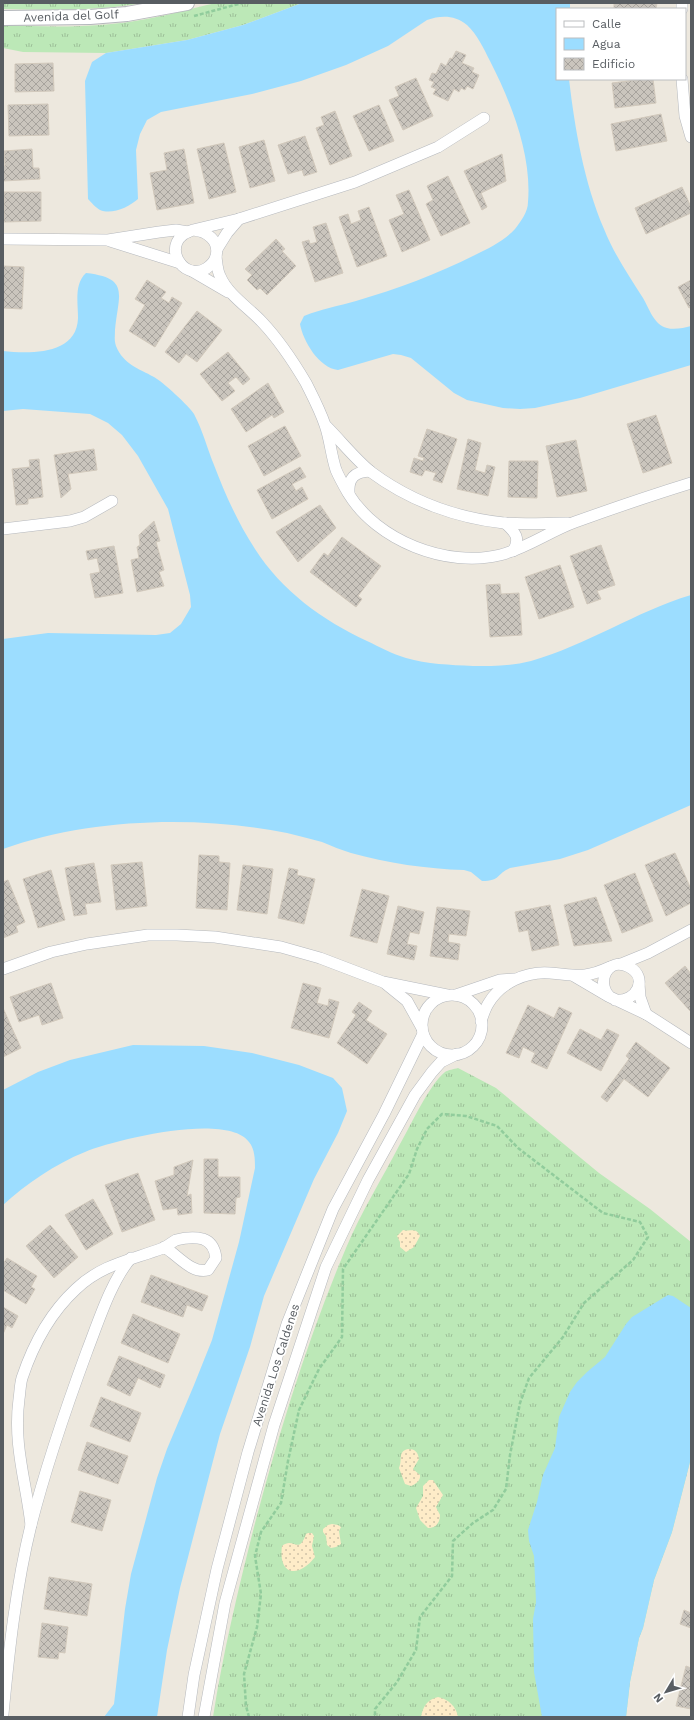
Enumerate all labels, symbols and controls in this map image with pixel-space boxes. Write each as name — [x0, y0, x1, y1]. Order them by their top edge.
street label: Avenida del Golf — [23, 7, 119, 25]
legend — [556, 8, 686, 80]
text: Calle — [592, 17, 621, 31]
text: Agua — [592, 37, 621, 51]
text: Edificio — [592, 57, 635, 71]
street label: Avenida Los Caldenes — [250, 1302, 302, 1428]
north arrow — [646, 1672, 686, 1712]
text: N — [651, 1691, 666, 1705]

